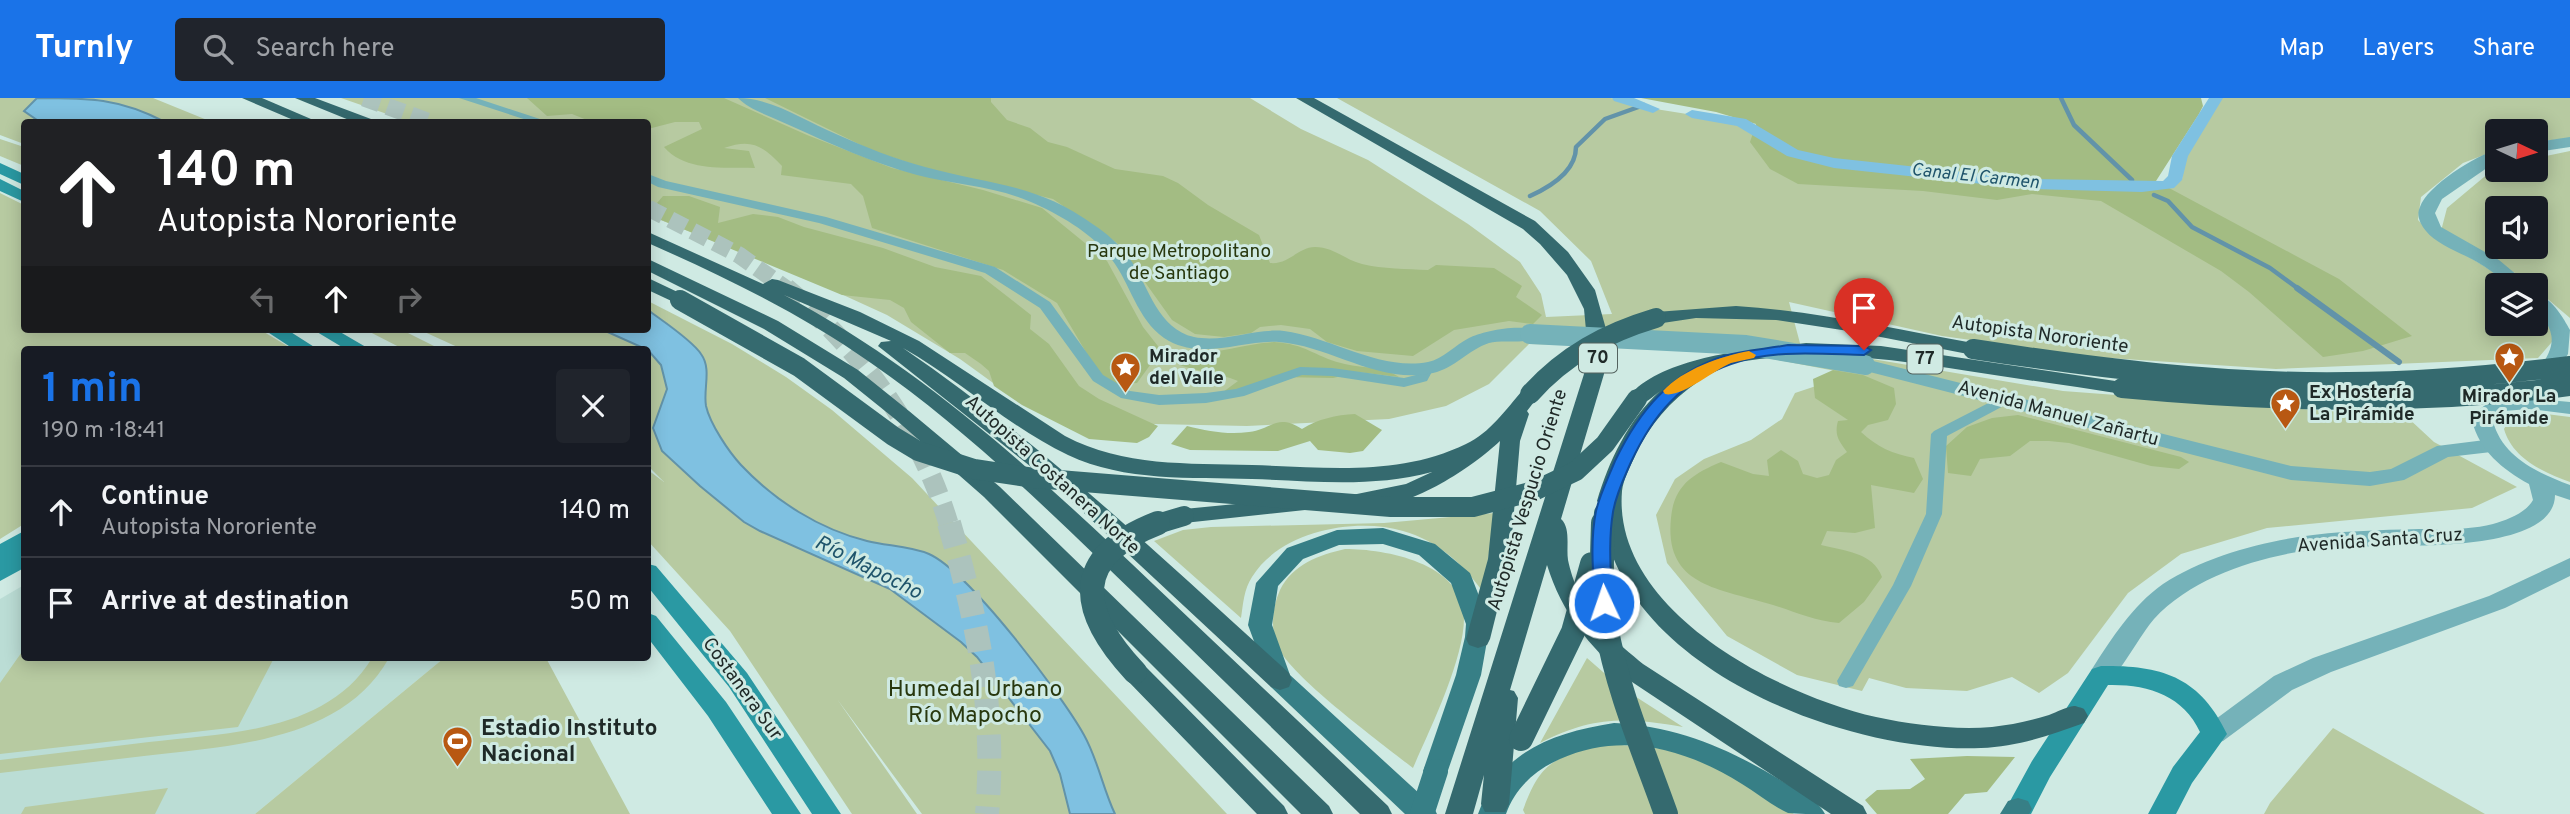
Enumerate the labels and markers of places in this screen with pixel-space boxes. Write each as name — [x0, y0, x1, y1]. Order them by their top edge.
pin — [1834, 278, 1894, 350]
place icon: Mirador La Pirámide — [2492, 341, 2526, 385]
place label: Mirador del Valle — [1149, 345, 1224, 391]
place icon: Mirador del Valle — [1109, 351, 1143, 395]
place label: Ex Hostería La Pirámide — [2309, 381, 2415, 427]
place label: Mirador La Pirámide — [2462, 385, 2556, 431]
place icon: Ex Hostería La Pirámide — [2269, 387, 2303, 431]
place label: Estadio Instituto Nacional — [481, 715, 658, 770]
sports icon: Estadio Instituto Nacional — [441, 725, 475, 769]

